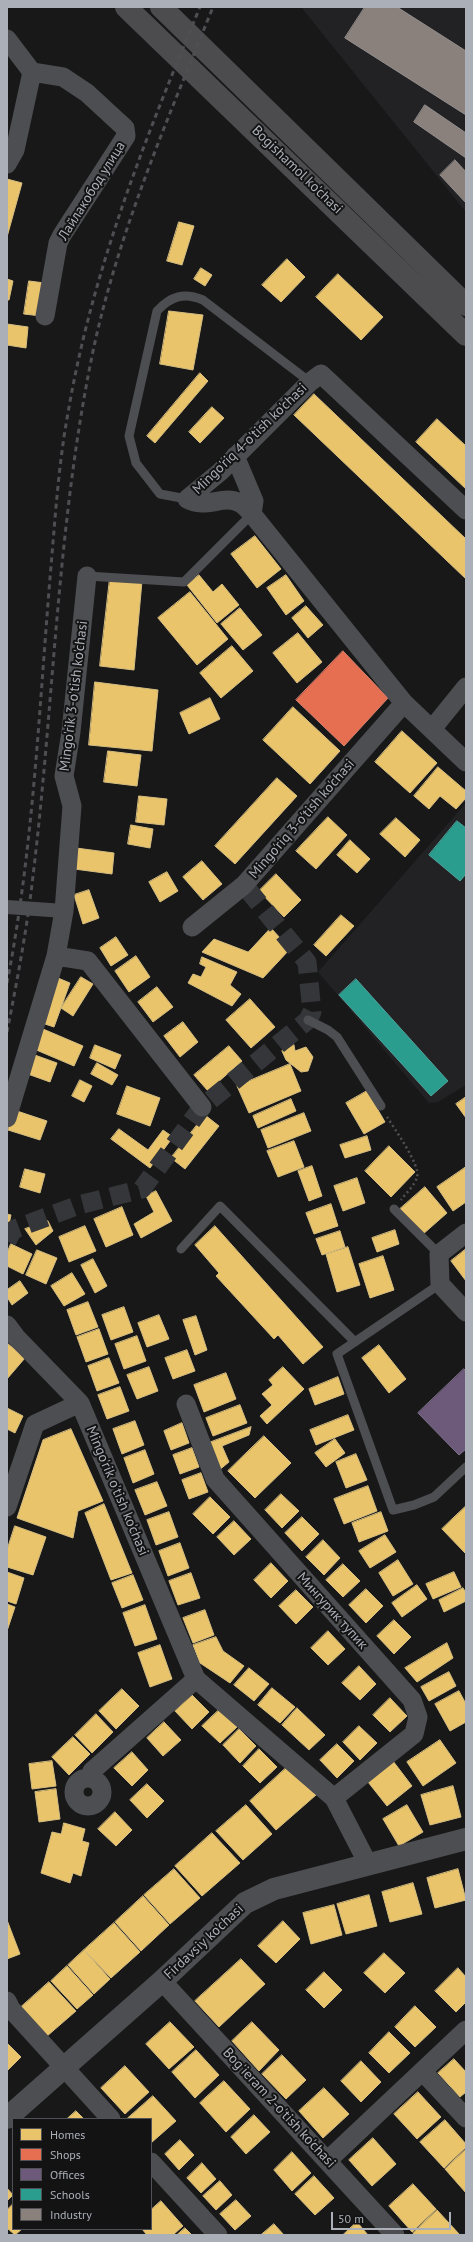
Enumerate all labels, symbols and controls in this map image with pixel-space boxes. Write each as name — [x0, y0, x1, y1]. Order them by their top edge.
street label: Bogishamol ko'chasi — [248, 122, 346, 218]
street label: Лайлакобод улица — [55, 139, 129, 243]
street label: Mingo'riq 4-o'tish ko'chasi — [189, 380, 311, 498]
street label: Mingo'rik 3-o'tish ko'chasi — [56, 620, 92, 772]
street label: Mingo'riq 3-o'tish ko'chasi — [246, 756, 358, 882]
street label: Mingo'rik o'tish ko'chasi — [82, 1424, 152, 1558]
street label: Мингурик тупик — [293, 1569, 371, 1653]
street label: Firdavsiy ko'chasi — [161, 1901, 247, 1983]
street label: Bog'ieram 2-o'tish ko'chasi — [219, 2045, 339, 2171]
legend — [12, 2118, 152, 2230]
text: Homes — [50, 2127, 85, 2142]
text: Shops — [50, 2147, 81, 2162]
text: Offices — [50, 2167, 85, 2182]
text: Schools — [50, 2187, 90, 2202]
scale bar — [333, 2204, 453, 2230]
text: Industry — [50, 2207, 92, 2222]
text: 50 m — [338, 2211, 364, 2226]

